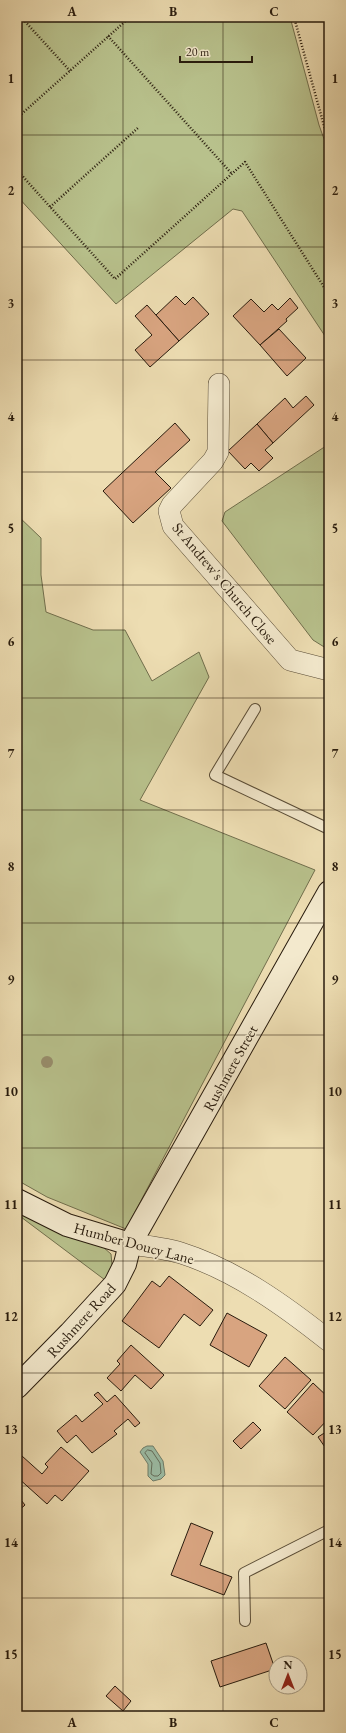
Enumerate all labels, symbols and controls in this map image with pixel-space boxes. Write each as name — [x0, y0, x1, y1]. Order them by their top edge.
text: A — [66, 3, 77, 20]
text: B — [169, 3, 177, 20]
text: C — [269, 3, 279, 20]
scale bar — [180, 38, 252, 64]
text: 20 m — [186, 44, 210, 60]
text: 1 — [8, 70, 15, 87]
text: 1 — [332, 70, 339, 87]
text: 2 — [8, 182, 15, 199]
text: 2 — [332, 182, 339, 199]
text: 3 — [8, 295, 15, 312]
text: 3 — [332, 295, 339, 312]
text: 4 — [8, 408, 15, 425]
text: 4 — [332, 408, 339, 425]
street label: St Andrew's Church Close — [169, 518, 282, 648]
text: 5 — [8, 520, 14, 537]
text: 5 — [332, 520, 338, 537]
text: 6 — [8, 633, 15, 650]
text: 6 — [332, 633, 339, 650]
text: 7 — [8, 745, 15, 762]
text: 7 — [332, 745, 339, 762]
text: 8 — [8, 858, 15, 875]
text: 8 — [332, 858, 339, 875]
text: 9 — [8, 971, 15, 988]
text: 9 — [332, 971, 339, 988]
street label: Rushmere Street — [199, 1021, 262, 1114]
text: 10 — [4, 1083, 18, 1100]
text: 10 — [328, 1083, 342, 1100]
text: 11 — [4, 1196, 18, 1213]
text: 11 — [328, 1196, 342, 1213]
street label: Humber Doucy Lane — [72, 1218, 196, 1268]
street label: Rushmere Road — [43, 1278, 120, 1361]
text: 12 — [4, 1308, 18, 1325]
text: 12 — [328, 1308, 342, 1325]
text: 13 — [4, 1421, 18, 1438]
text: 13 — [328, 1421, 342, 1438]
text: 14 — [4, 1534, 18, 1551]
text: 14 — [328, 1534, 342, 1551]
text: 15 — [4, 1646, 18, 1663]
text: 15 — [328, 1646, 342, 1663]
north arrow — [268, 1655, 308, 1695]
text: N — [284, 1658, 293, 1672]
text: A — [66, 1714, 77, 1731]
text: B — [169, 1714, 177, 1731]
text: C — [269, 1714, 279, 1731]

